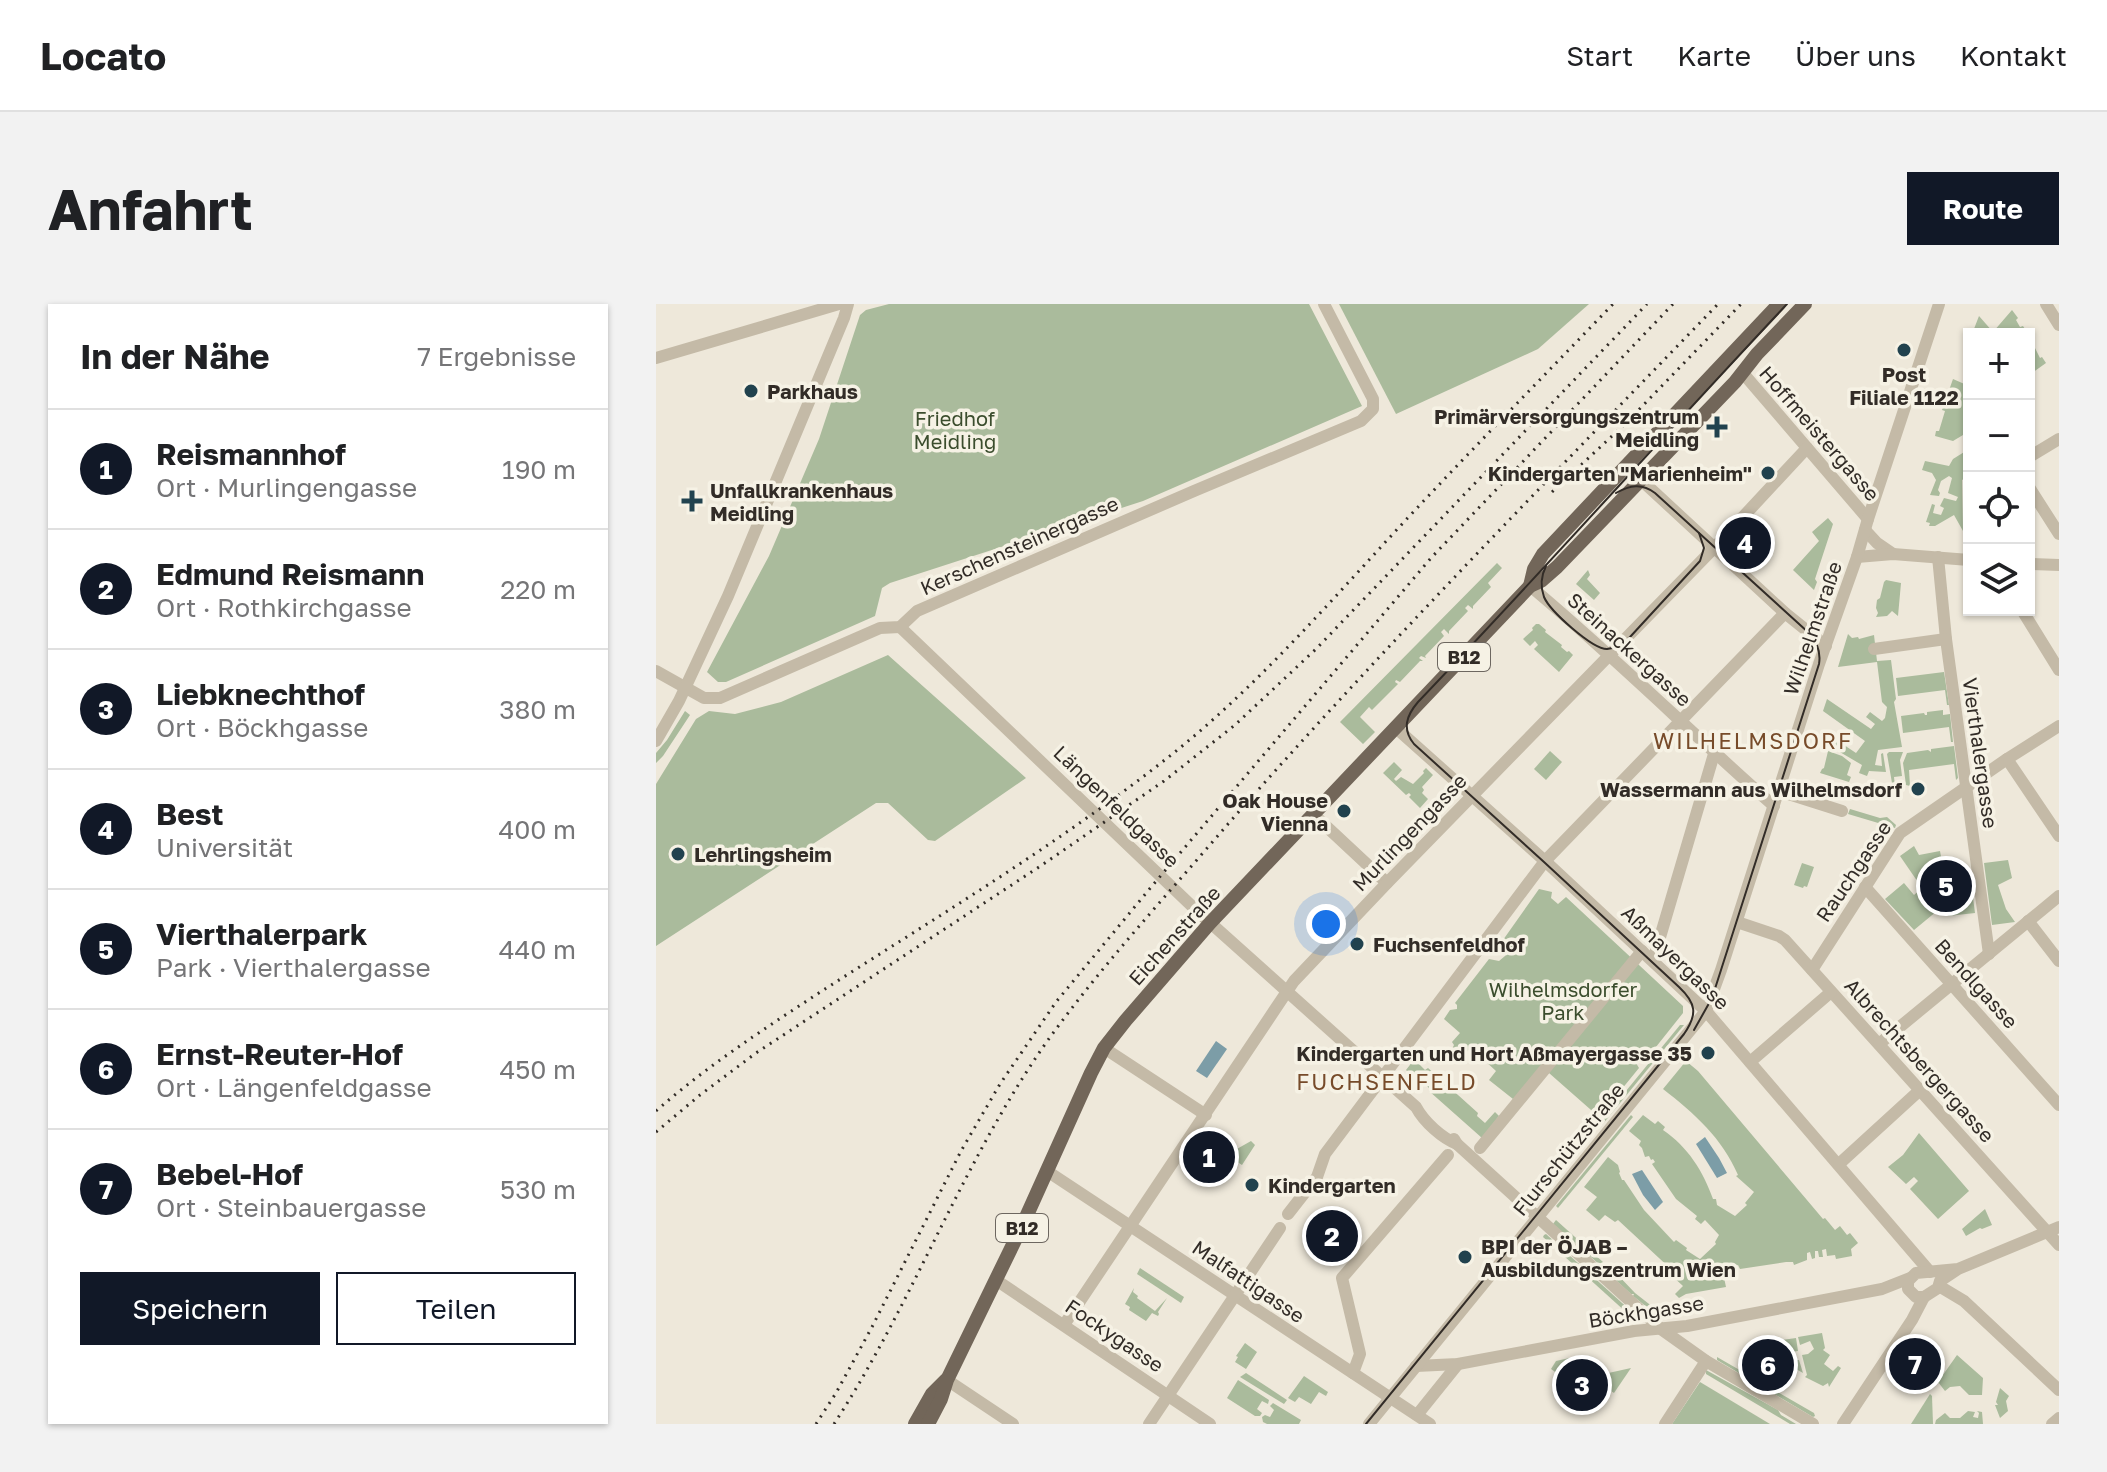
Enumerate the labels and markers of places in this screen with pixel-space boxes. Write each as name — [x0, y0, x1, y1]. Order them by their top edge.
marker: Post Filiale 1122 — [1895, 341, 1913, 359]
place label: Post Filiale 1122 — [1849, 362, 1959, 409]
place label: Parkhaus — [767, 379, 858, 403]
marker: Parkhaus — [742, 382, 760, 400]
place label: Primärversorgungszentrum Meidling — [1434, 404, 1699, 451]
marker: Primärversorgungszentrum Meidling — [1706, 416, 1728, 438]
place label: Kindergarten "Marienheim" — [1488, 461, 1752, 485]
marker: Kindergarten "Marienheim" — [1759, 464, 1777, 482]
place label: Unfallkrankenhaus Meidling — [710, 478, 893, 525]
marker: Unfallkrankenhaus Meidling — [681, 490, 703, 512]
pin: 4 — [1719, 513, 1771, 573]
place label: Wassermann aus Wilhelmsdorf — [1600, 777, 1903, 801]
marker: Wassermann aus Wilhelmsdorf — [1909, 780, 1927, 798]
place label: Oak House Vienna — [1222, 788, 1328, 835]
marker: Oak House Vienna — [1335, 802, 1353, 820]
place label: Lehrlingsheim — [694, 842, 832, 866]
marker: Lehrlingsheim — [669, 845, 687, 863]
pin: 5 — [1920, 856, 1972, 916]
place label: Fuchsenfeldhof — [1373, 932, 1525, 956]
marker: Fuchsenfeldhof — [1348, 935, 1366, 953]
place label: Kindergarten und Hort Aßmayergasse 35 — [1296, 1041, 1692, 1065]
marker: Kindergarten und Hort Aßmayergasse 35 — [1699, 1044, 1717, 1062]
pin: 1 — [1183, 1127, 1235, 1187]
place label: Kindergarten — [1268, 1173, 1396, 1197]
marker: Kindergarten — [1243, 1176, 1261, 1194]
pin: 2 — [1306, 1206, 1358, 1266]
place label: BPI der ÖJAB – Ausbildungszentrum Wien — [1481, 1234, 1736, 1281]
marker: BPI der ÖJAB – Ausbildungszentrum Wien — [1456, 1248, 1474, 1266]
pin: 7 — [1889, 1334, 1941, 1394]
pin: 6 — [1742, 1335, 1794, 1395]
pin: 3 — [1556, 1355, 1608, 1415]

